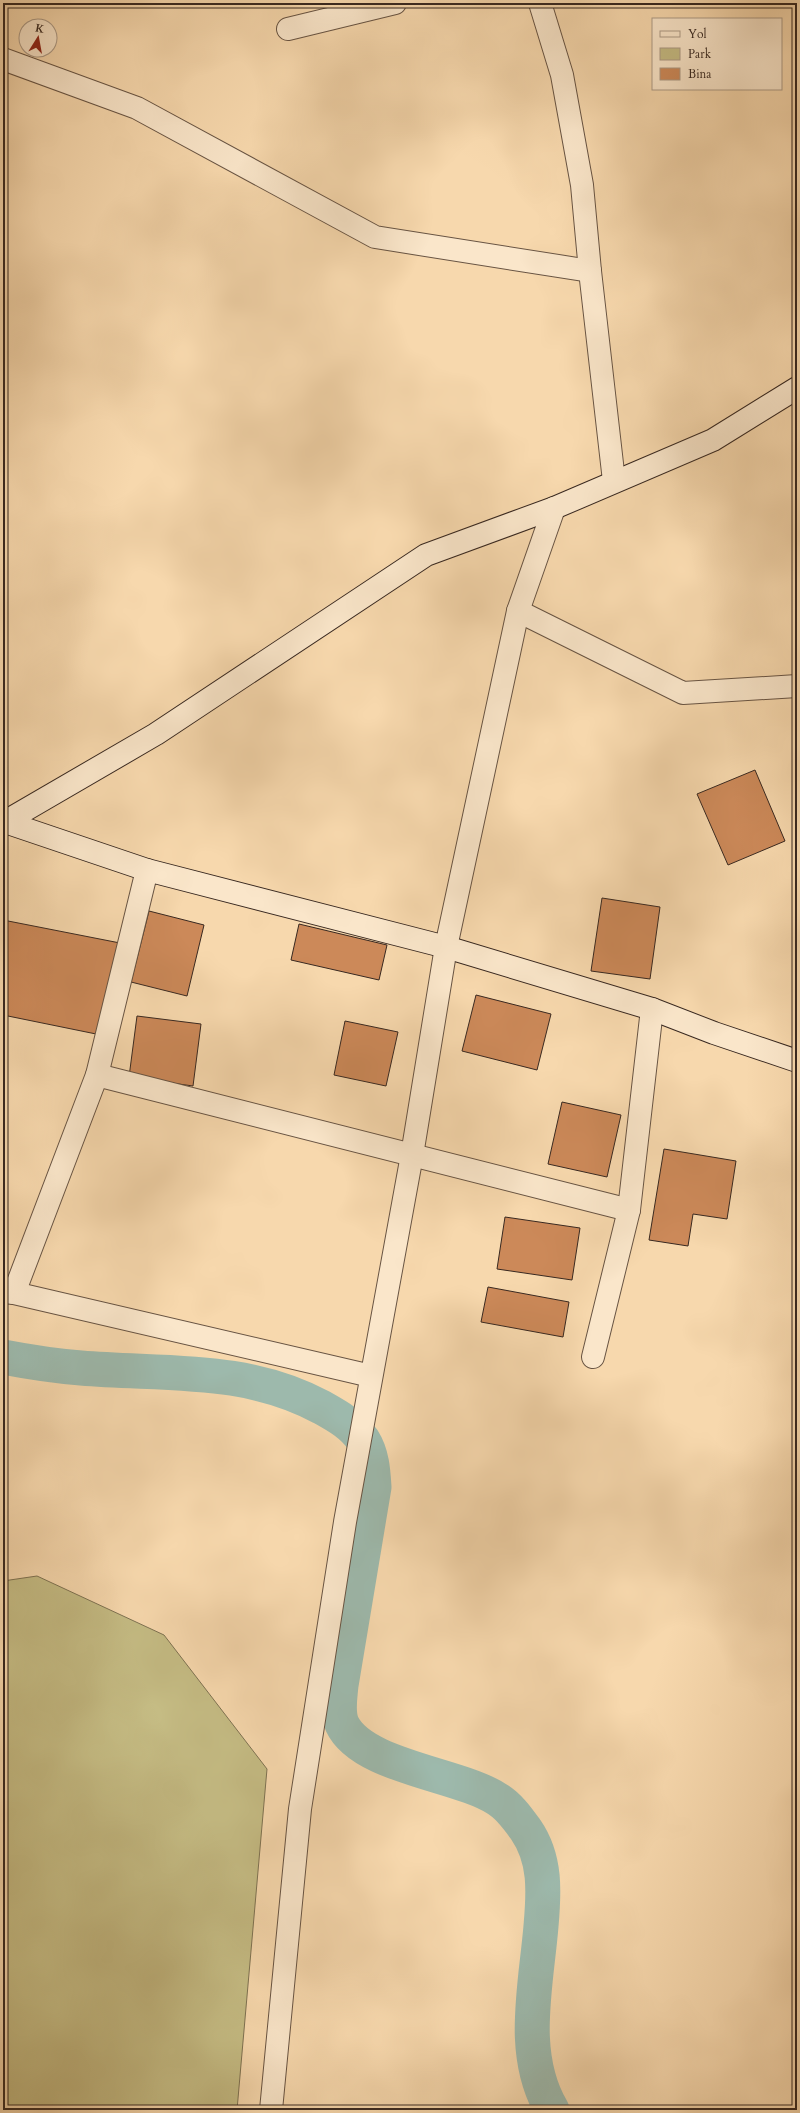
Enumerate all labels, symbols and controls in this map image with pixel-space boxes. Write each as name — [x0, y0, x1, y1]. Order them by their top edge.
north arrow — [18, 18, 58, 58]
legend — [652, 18, 782, 90]
text: K — [34, 20, 46, 37]
text: Yol — [688, 26, 707, 42]
text: Park — [688, 46, 712, 62]
text: Bina — [688, 66, 712, 82]

